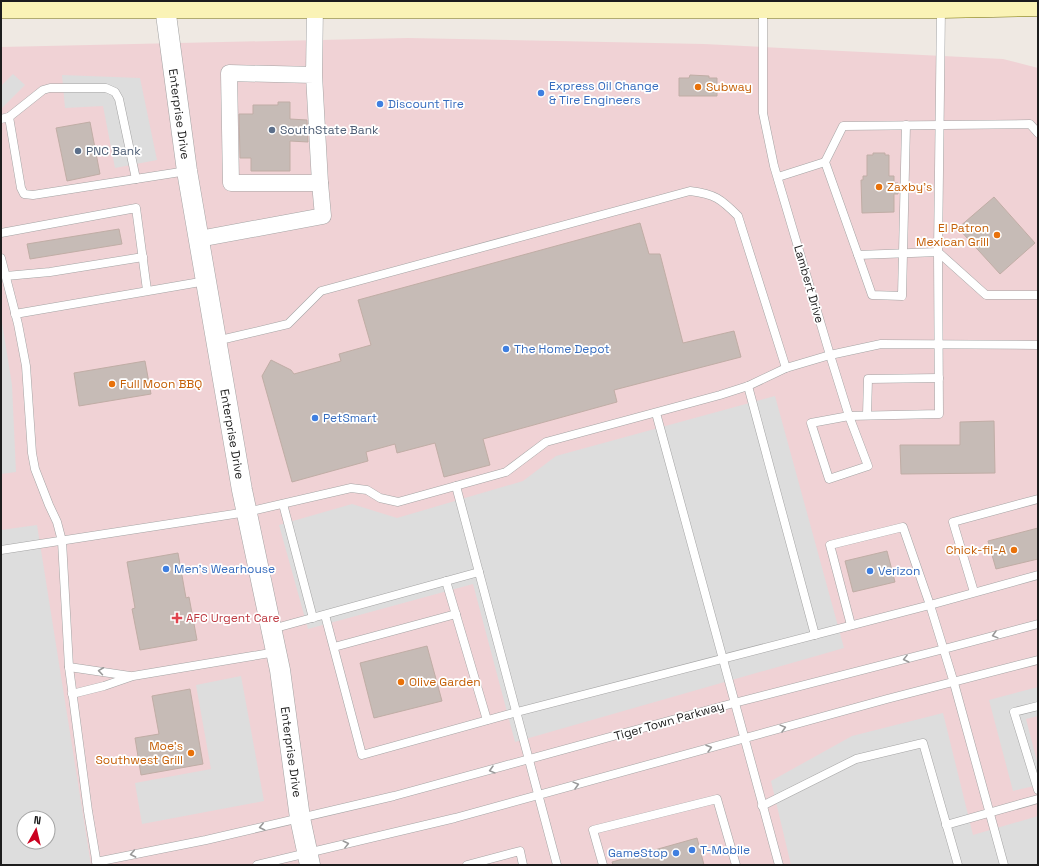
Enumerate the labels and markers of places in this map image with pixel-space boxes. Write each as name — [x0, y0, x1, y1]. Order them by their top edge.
place label: Express Oil Change & Tire Engineers — [549, 78, 659, 108]
place label: Subway — [706, 79, 752, 95]
marker: Subway — [693, 82, 703, 92]
marker: Express Oil Change & Tire Engineers — [536, 88, 546, 98]
place label: Discount Tire — [388, 96, 464, 112]
marker: Discount Tire — [375, 99, 385, 109]
place label: SouthState Bank — [280, 122, 379, 138]
marker: SouthState Bank — [267, 125, 277, 135]
place label: PNC Bank — [86, 143, 141, 159]
marker: PNC Bank — [73, 146, 83, 156]
place label: Zaxby's — [887, 179, 932, 195]
marker: Zaxby's — [874, 182, 884, 192]
place label: El Patron Mexican Grill — [916, 220, 989, 250]
marker: El Patron Mexican Grill — [992, 230, 1002, 240]
place label: The Home Depot — [514, 341, 610, 357]
marker: The Home Depot — [501, 344, 511, 354]
place label: Full Moon BBQ — [120, 376, 202, 392]
marker: Full Moon BBQ — [107, 379, 117, 389]
place label: PetSmart — [323, 410, 377, 426]
marker: PetSmart — [310, 413, 320, 423]
place label: Chick-fil-A — [946, 542, 1006, 558]
marker: Chick-fil-A — [1009, 545, 1019, 555]
place label: Men's Wearhouse — [174, 561, 275, 577]
place label: Verizon — [878, 563, 920, 579]
marker: Men's Wearhouse — [161, 564, 171, 574]
marker: Verizon — [865, 566, 875, 576]
place label: AFC Urgent Care — [186, 610, 280, 626]
marker: AFC Urgent Care — [171, 612, 183, 624]
place label: Olive Garden — [409, 674, 481, 690]
marker: Olive Garden — [396, 677, 406, 687]
place label: Moe's Southwest Grill — [95, 738, 183, 768]
marker: Moe's Southwest Grill — [186, 748, 196, 758]
place label: T-Mobile — [700, 842, 750, 858]
place label: GameStop — [608, 845, 668, 861]
marker: T-Mobile — [687, 845, 697, 855]
marker: GameStop — [671, 848, 681, 858]

